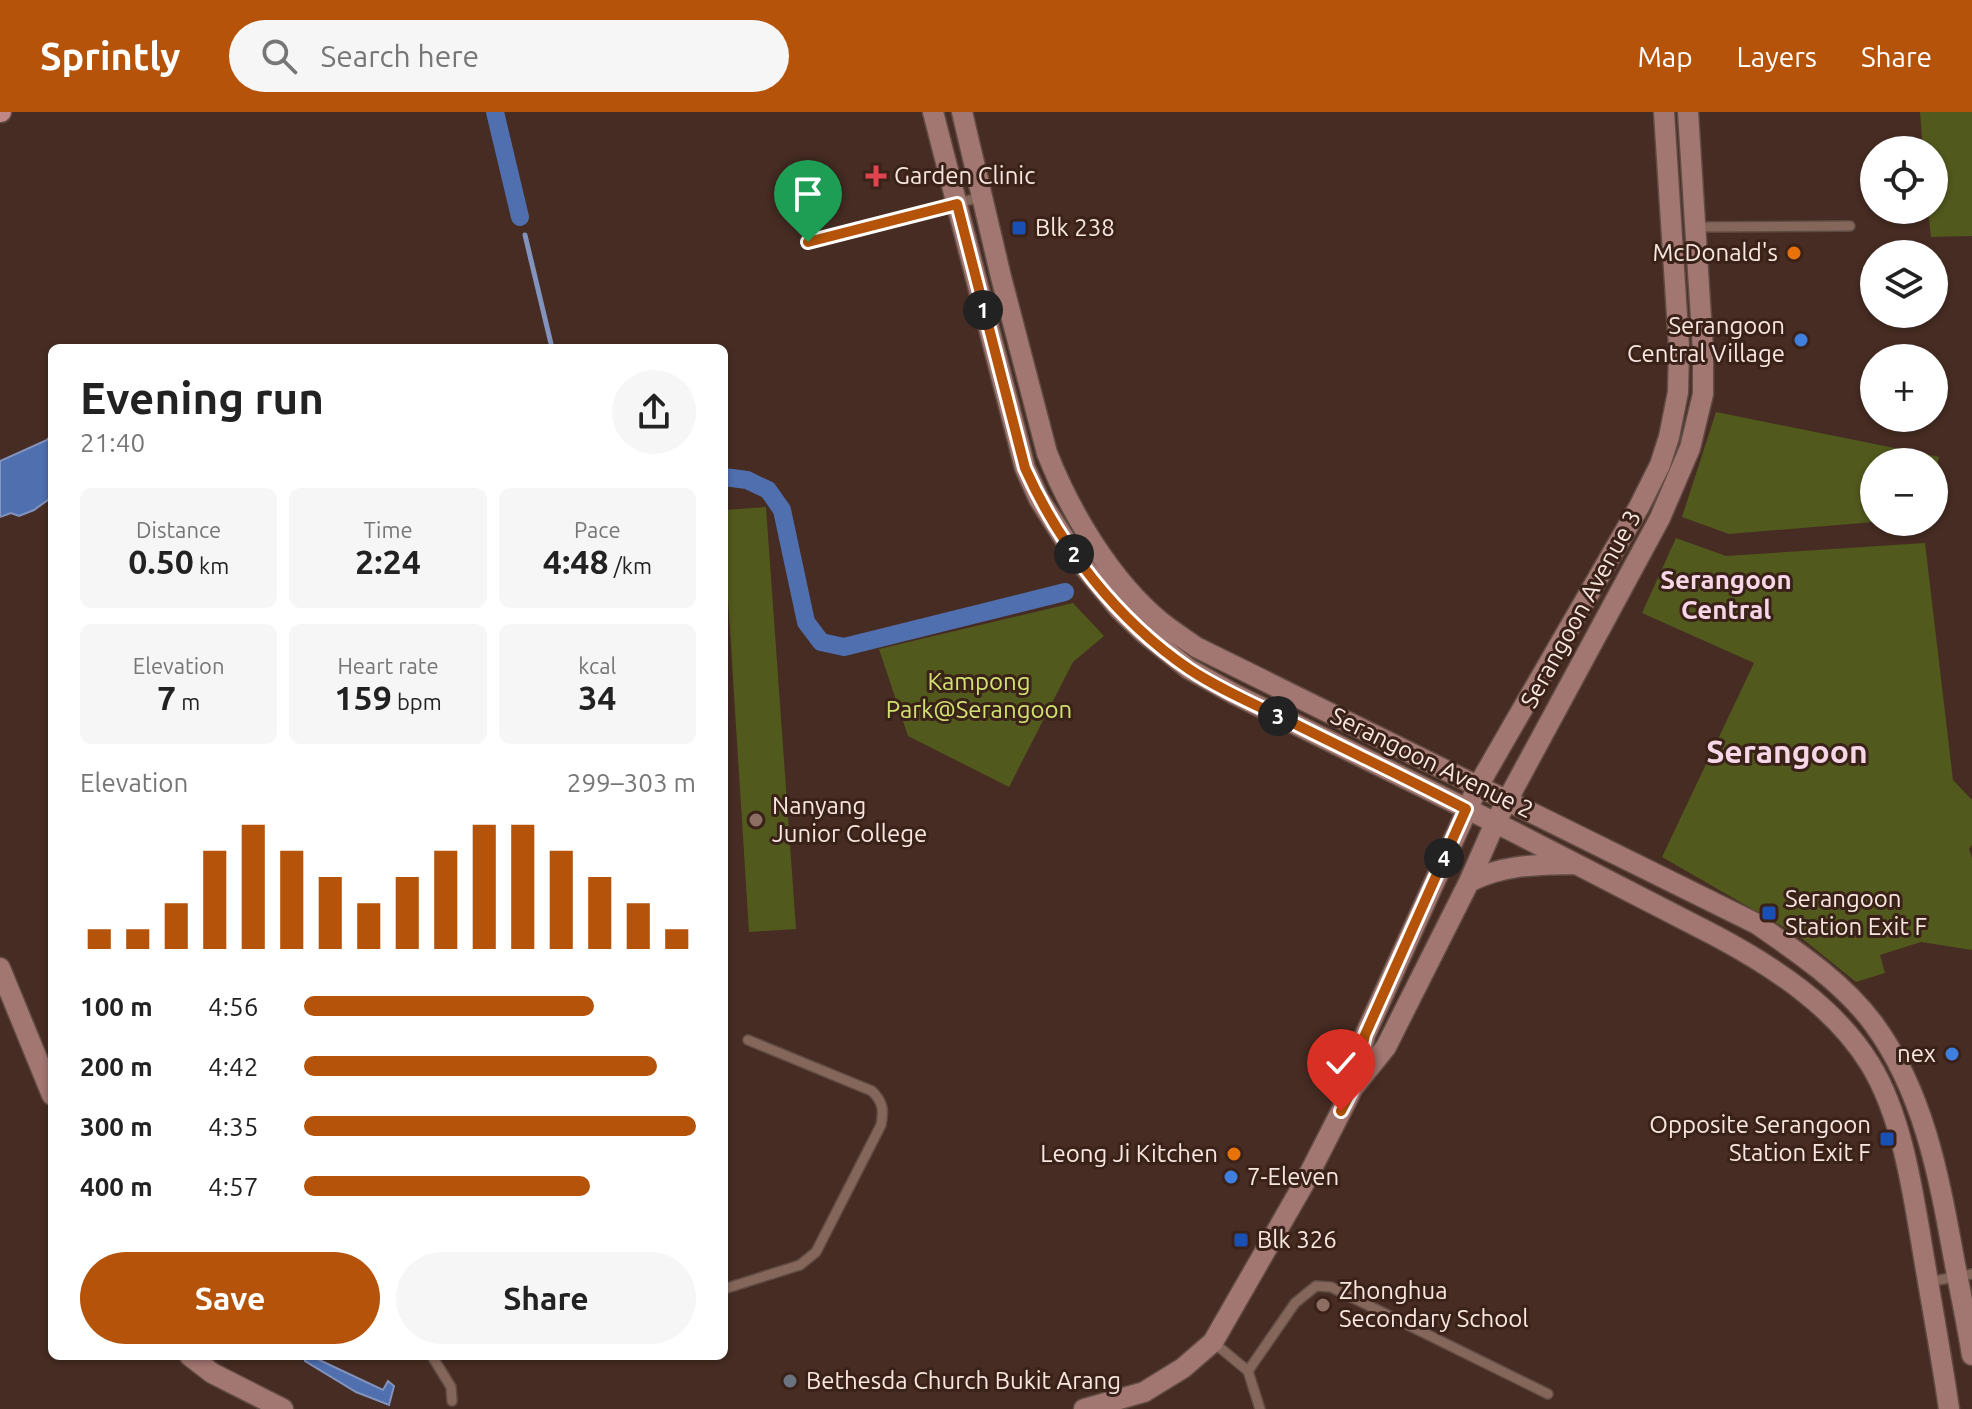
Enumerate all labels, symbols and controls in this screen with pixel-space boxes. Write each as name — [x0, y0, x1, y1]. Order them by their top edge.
search box — [229, 20, 789, 92]
icon: search — [257, 34, 301, 78]
text: Sprintly — [40, 35, 181, 77]
text: Search here — [321, 39, 479, 73]
text: Map — [1637, 41, 1693, 72]
text: Layers — [1737, 41, 1817, 72]
text: Share — [1861, 41, 1932, 72]
map controls — [1860, 136, 1948, 536]
button: locate — [1860, 136, 1948, 224]
pin — [774, 160, 842, 242]
place label: Garden Clinic — [894, 162, 1035, 189]
marker: Garden Clinic — [865, 165, 887, 187]
icon: arrive — [786, 172, 830, 216]
place label: Blk 238 — [1035, 214, 1115, 241]
marker: Blk 238 — [1010, 219, 1028, 237]
place label: McDonald's — [1652, 239, 1778, 266]
button: layers — [1860, 240, 1948, 328]
marker: McDonald's — [1785, 244, 1803, 262]
pin: 1 — [963, 290, 1003, 330]
text: 1 — [977, 297, 989, 322]
place label: Serangoon Central Village — [1627, 312, 1785, 367]
marker: Serangoon Central Village — [1792, 331, 1810, 349]
button: + — [1860, 344, 1948, 432]
button: share — [612, 370, 696, 454]
text: Evening run — [80, 373, 324, 422]
text: 21:40 — [80, 428, 145, 457]
button: − — [1860, 448, 1948, 536]
street label: Serangoon Avenue 3 — [1515, 505, 1646, 712]
text: Distance — [136, 517, 221, 542]
text: Time — [363, 517, 413, 542]
text: Pace — [574, 517, 621, 542]
pin: 2 — [1054, 534, 1094, 574]
text: 2 — [1068, 541, 1080, 566]
text: 0.50 — [128, 542, 194, 580]
text: 2:24 — [355, 542, 421, 580]
text: 4:48 — [543, 542, 609, 580]
text: km — [194, 553, 229, 578]
text: /km — [609, 553, 652, 578]
district label: Serangoon Central — [1660, 565, 1792, 624]
text: Elevation — [133, 653, 225, 678]
text: Heart rate — [337, 653, 439, 678]
text: kcal — [578, 653, 616, 678]
park label: Kampong Park@Serangoon — [886, 668, 1072, 723]
text: 7 — [157, 678, 176, 716]
text: 159 — [334, 678, 392, 716]
text: 34 — [578, 678, 617, 716]
text: m — [176, 689, 200, 714]
text: bpm — [392, 689, 442, 714]
pin: 3 — [1258, 696, 1298, 736]
street label: Serangoon Avenue 2 — [1327, 702, 1538, 823]
text: 3 — [1272, 703, 1284, 728]
district label: Serangoon — [1706, 733, 1868, 769]
text: Elevation — [80, 768, 188, 797]
text: 299–303 m — [567, 768, 696, 797]
place label: Nanyang Junior College — [772, 792, 927, 847]
marker: Nanyang Junior College — [747, 811, 765, 829]
pin: 4 — [1424, 838, 1464, 878]
text: 4 — [1438, 845, 1450, 870]
place label: Serangoon Station Exit F — [1785, 885, 1927, 940]
marker: Serangoon Station Exit F — [1760, 904, 1778, 922]
text: 100 m — [80, 992, 153, 1021]
text: 4:56 — [208, 992, 258, 1021]
pin — [1307, 1029, 1375, 1111]
place label: nex — [1897, 1040, 1936, 1067]
icon: check — [1319, 1041, 1363, 1085]
marker: nex — [1943, 1045, 1961, 1063]
text: 200 m — [80, 1052, 153, 1081]
text: 4:42 — [208, 1052, 258, 1081]
place label: Opposite Serangoon Station Exit F — [1649, 1111, 1871, 1166]
text: 300 m — [80, 1112, 153, 1141]
text: 4:35 — [208, 1112, 258, 1141]
marker: Opposite Serangoon Station Exit F — [1878, 1130, 1896, 1148]
place label: Leong Ji Kitchen — [1040, 1140, 1218, 1167]
marker: Leong Ji Kitchen — [1225, 1145, 1243, 1163]
place label: 7-Eleven — [1247, 1163, 1339, 1190]
marker: 7-Eleven — [1222, 1168, 1240, 1186]
text: 400 m — [80, 1172, 153, 1201]
text: 4:57 — [208, 1172, 258, 1201]
place label: Blk 326 — [1257, 1226, 1337, 1253]
marker: Blk 326 — [1232, 1231, 1250, 1249]
button: Save — [80, 1252, 380, 1344]
button: Share — [396, 1252, 696, 1344]
place label: Zhonghua Secondary School — [1339, 1277, 1529, 1332]
marker: Zhonghua Secondary School — [1314, 1296, 1332, 1314]
place label: Bethesda Church Bukit Arang — [806, 1367, 1121, 1394]
marker: Bethesda Church Bukit Arang — [781, 1372, 799, 1390]

